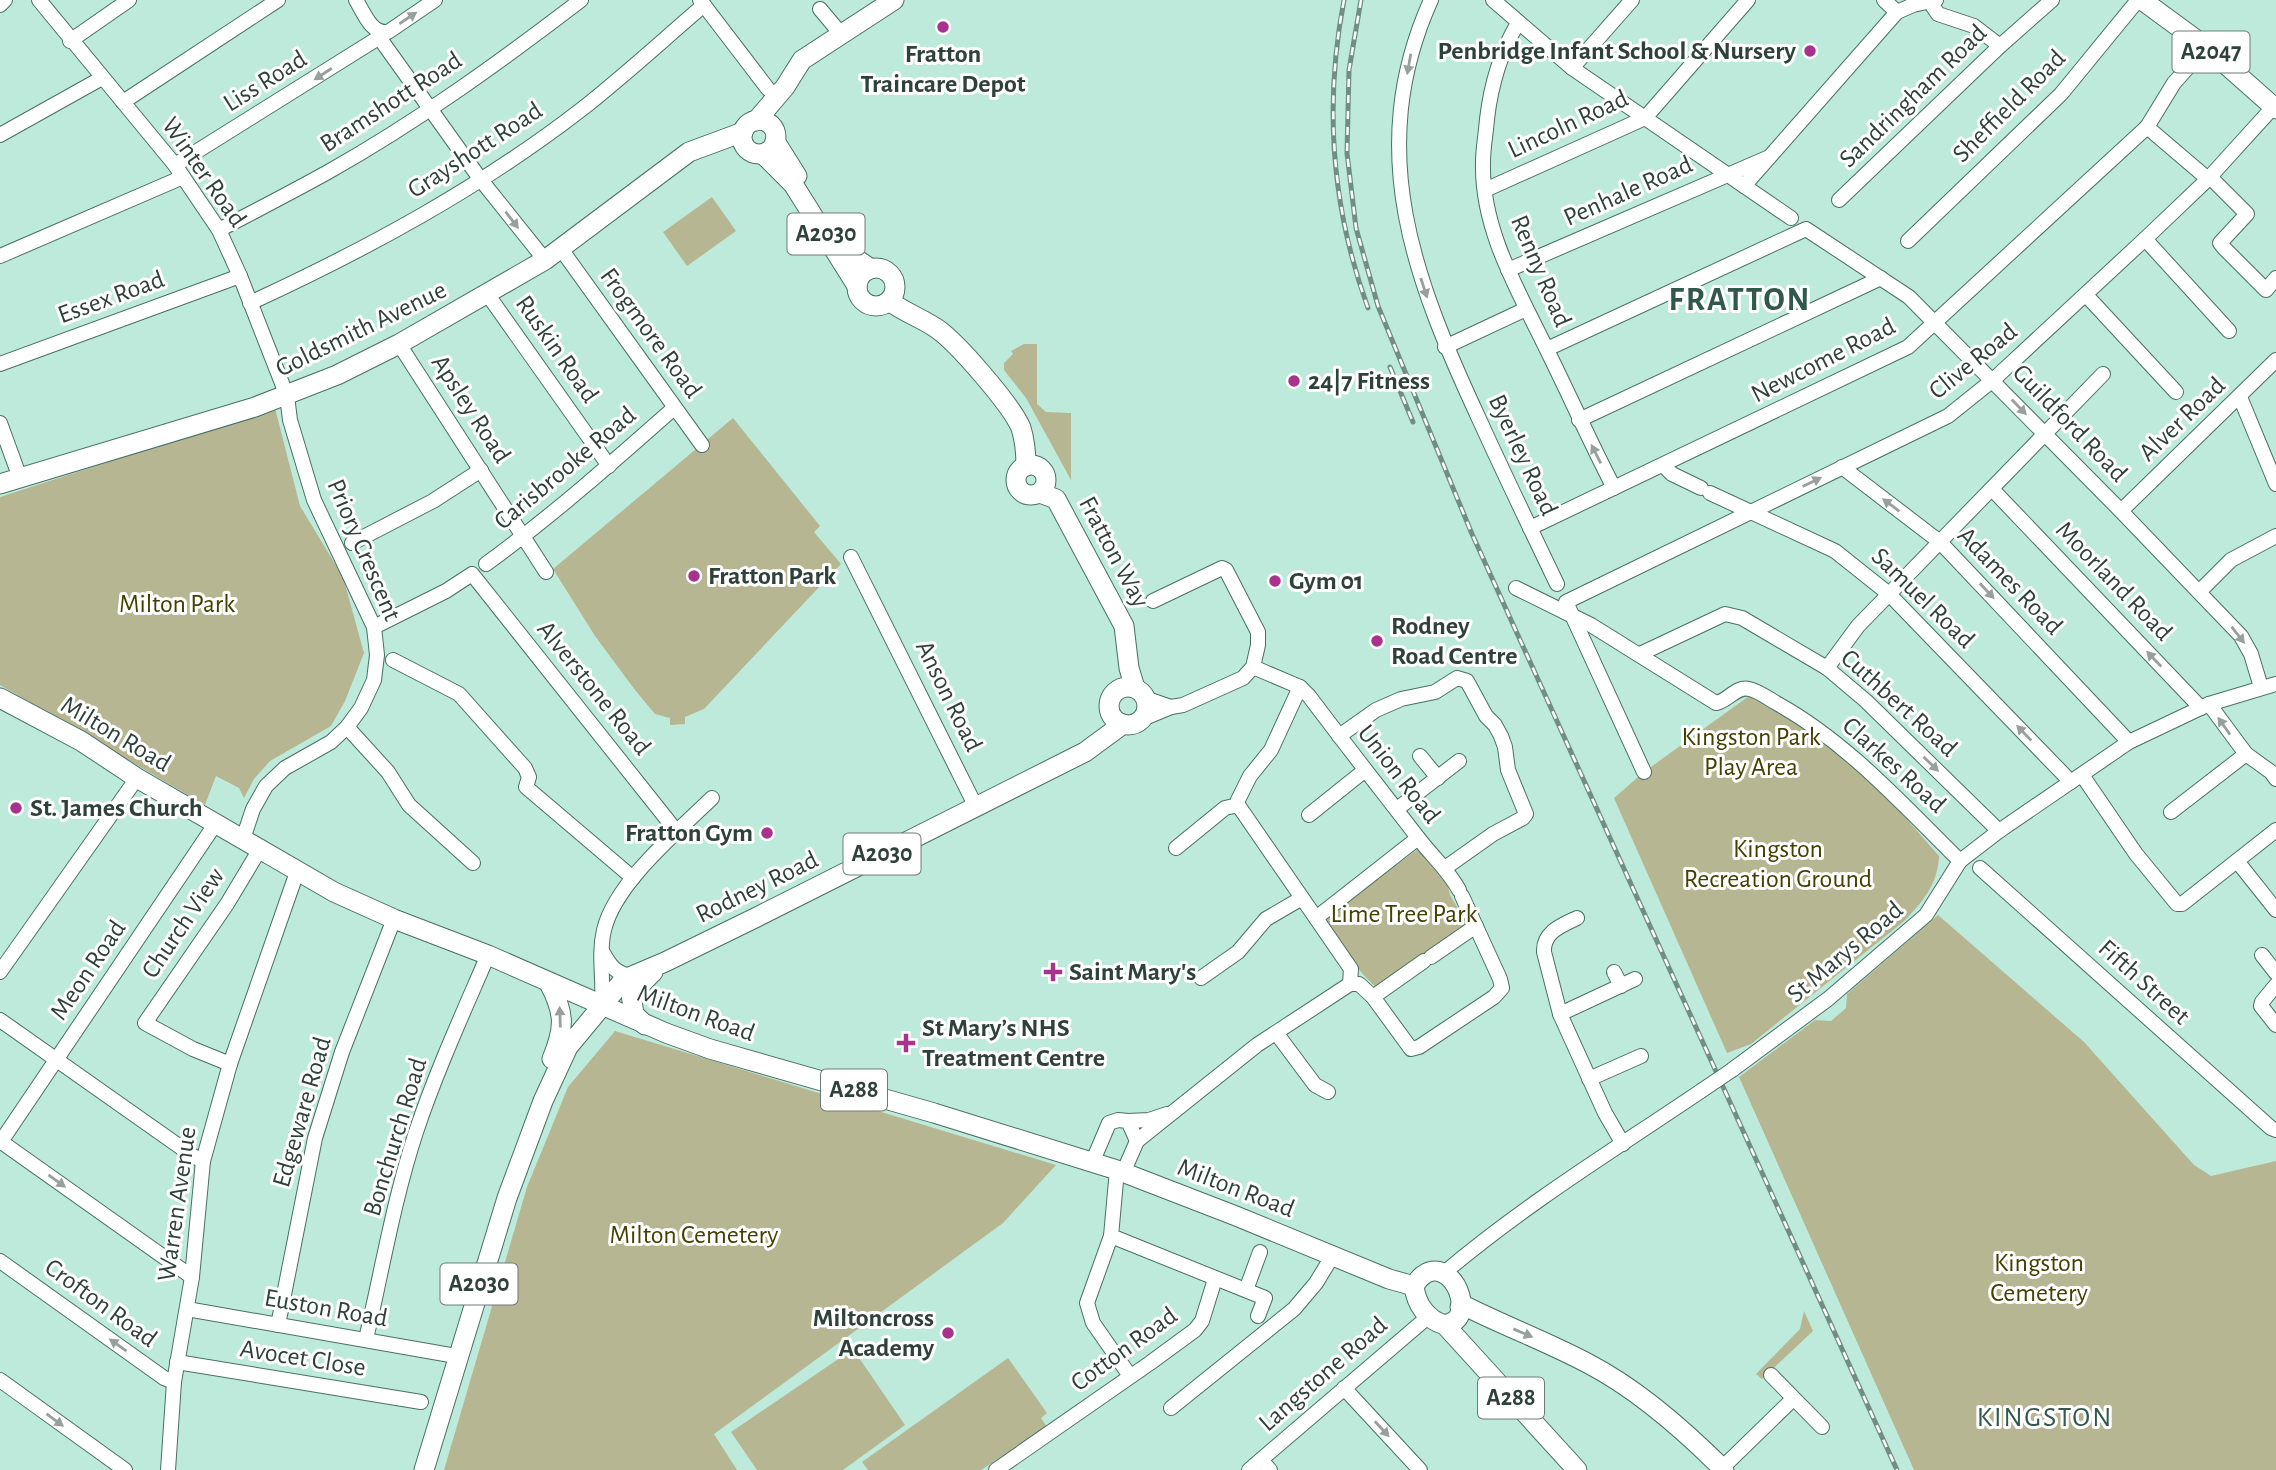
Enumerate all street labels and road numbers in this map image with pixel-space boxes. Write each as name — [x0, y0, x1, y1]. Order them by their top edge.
street label: Sandringham Road — [1834, 20, 1992, 172]
road number: A2047 — [2172, 32, 2250, 72]
street label: Sheffield Road — [1948, 45, 2070, 167]
street label: Liss Road — [219, 46, 311, 116]
street label: Bramshott Road — [316, 47, 466, 157]
street label: Lincoln Road — [1504, 85, 1632, 163]
street label: Grayshott Road — [403, 97, 547, 203]
street label: Winter Road — [157, 112, 251, 232]
street label: Penhale Road — [1560, 151, 1696, 231]
street label: Renny Road — [1506, 211, 1576, 331]
road number: A2030 — [788, 214, 864, 255]
street label: Frogmore Road — [595, 263, 707, 403]
street label: Essex Road — [54, 266, 168, 328]
street label: Goldsmith Avenue — [272, 276, 450, 382]
street label: Ruskin Road — [511, 291, 603, 407]
street label: Newcome Road — [1747, 313, 1899, 407]
street label: Clive Road — [1924, 318, 2022, 404]
street label: Apsley Road — [427, 350, 515, 468]
street label: Guildford Road — [2008, 359, 2132, 487]
street label: Alver Road — [2134, 372, 2230, 466]
street label: Byerley Road — [1484, 390, 1562, 520]
street label: Carisbrooke Road — [489, 401, 641, 535]
street label: Priory Crescent — [323, 475, 405, 625]
street label: Fratton Way — [1074, 492, 1154, 612]
street label: Moorland Road — [2051, 516, 2177, 646]
street label: Adames Road — [1953, 522, 2067, 640]
street label: Samuel Road — [1867, 543, 1979, 653]
street label: Alverstone Road — [532, 616, 656, 760]
street label: Anson Road — [911, 636, 987, 756]
street label: Cuthbert Road — [1836, 644, 1962, 762]
street label: Milton Road — [57, 691, 175, 777]
street label: Clarkes Road — [1837, 712, 1951, 818]
street label: Union Road — [1353, 720, 1445, 828]
road number: A2030 — [844, 834, 920, 874]
street label: Rodney Road — [692, 846, 822, 928]
street label: Church View — [137, 863, 229, 983]
street label: St Marys Road — [1782, 896, 1908, 1008]
street label: Meon Road — [45, 916, 131, 1024]
street label: Fifth Street — [2093, 935, 2195, 1029]
street label: Milton Road — [634, 980, 758, 1046]
street label: Edgeware Road — [268, 1034, 336, 1190]
street label: Bonchurch Road — [359, 1055, 431, 1219]
road number: A288 — [821, 1070, 887, 1110]
street label: Warren Avenue — [153, 1125, 201, 1283]
street label: Milton Road — [1174, 1154, 1298, 1222]
street label: Crofton Road — [40, 1254, 162, 1352]
road number: A2030 — [440, 1264, 518, 1304]
street label: Euston Road — [262, 1284, 390, 1332]
street label: Cotton Road — [1066, 1302, 1182, 1396]
street label: Langstone Road — [1254, 1312, 1392, 1436]
street label: Avocet Close — [238, 1335, 368, 1381]
road number: A288 — [1478, 1378, 1544, 1418]

